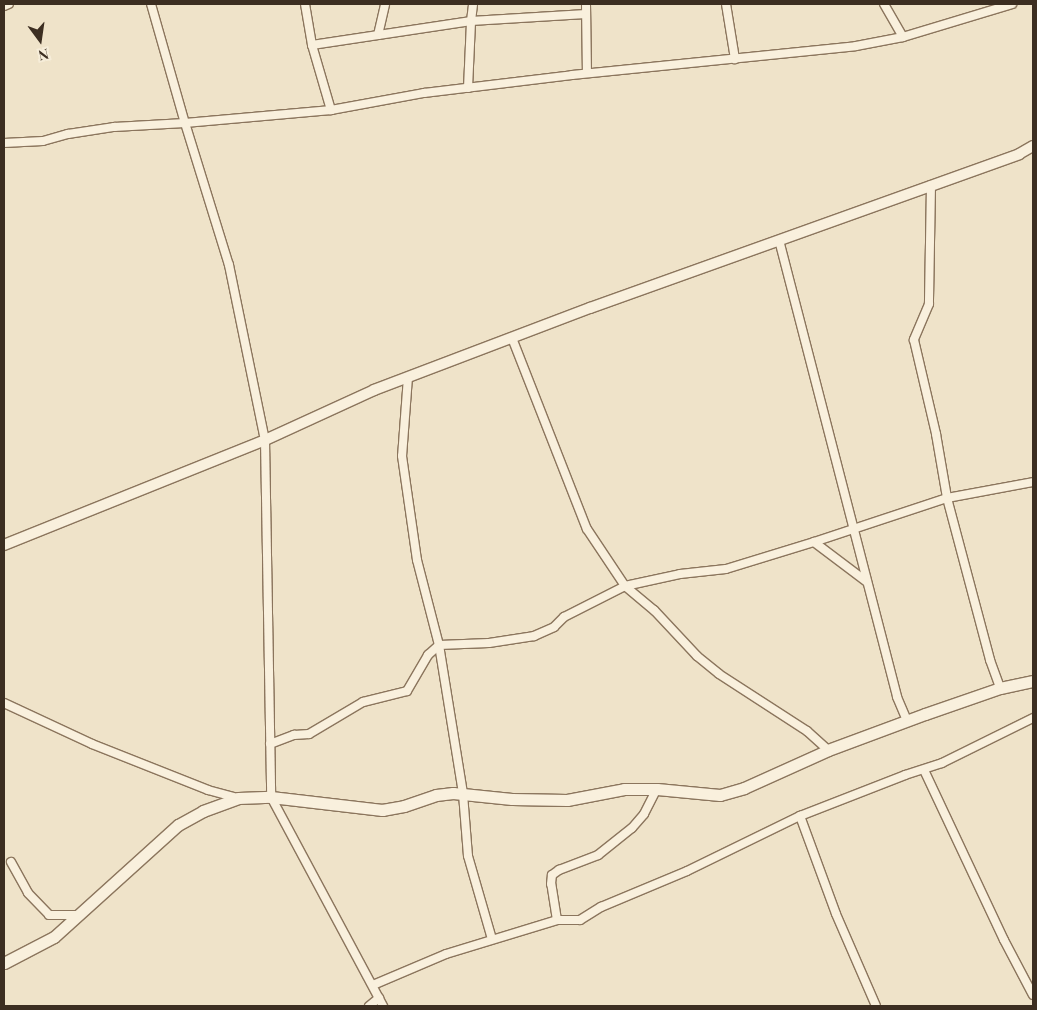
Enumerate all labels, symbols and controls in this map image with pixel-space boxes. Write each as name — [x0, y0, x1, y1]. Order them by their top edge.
north arrow — [15, 15, 65, 65]
text: N — [37, 45, 51, 65]

